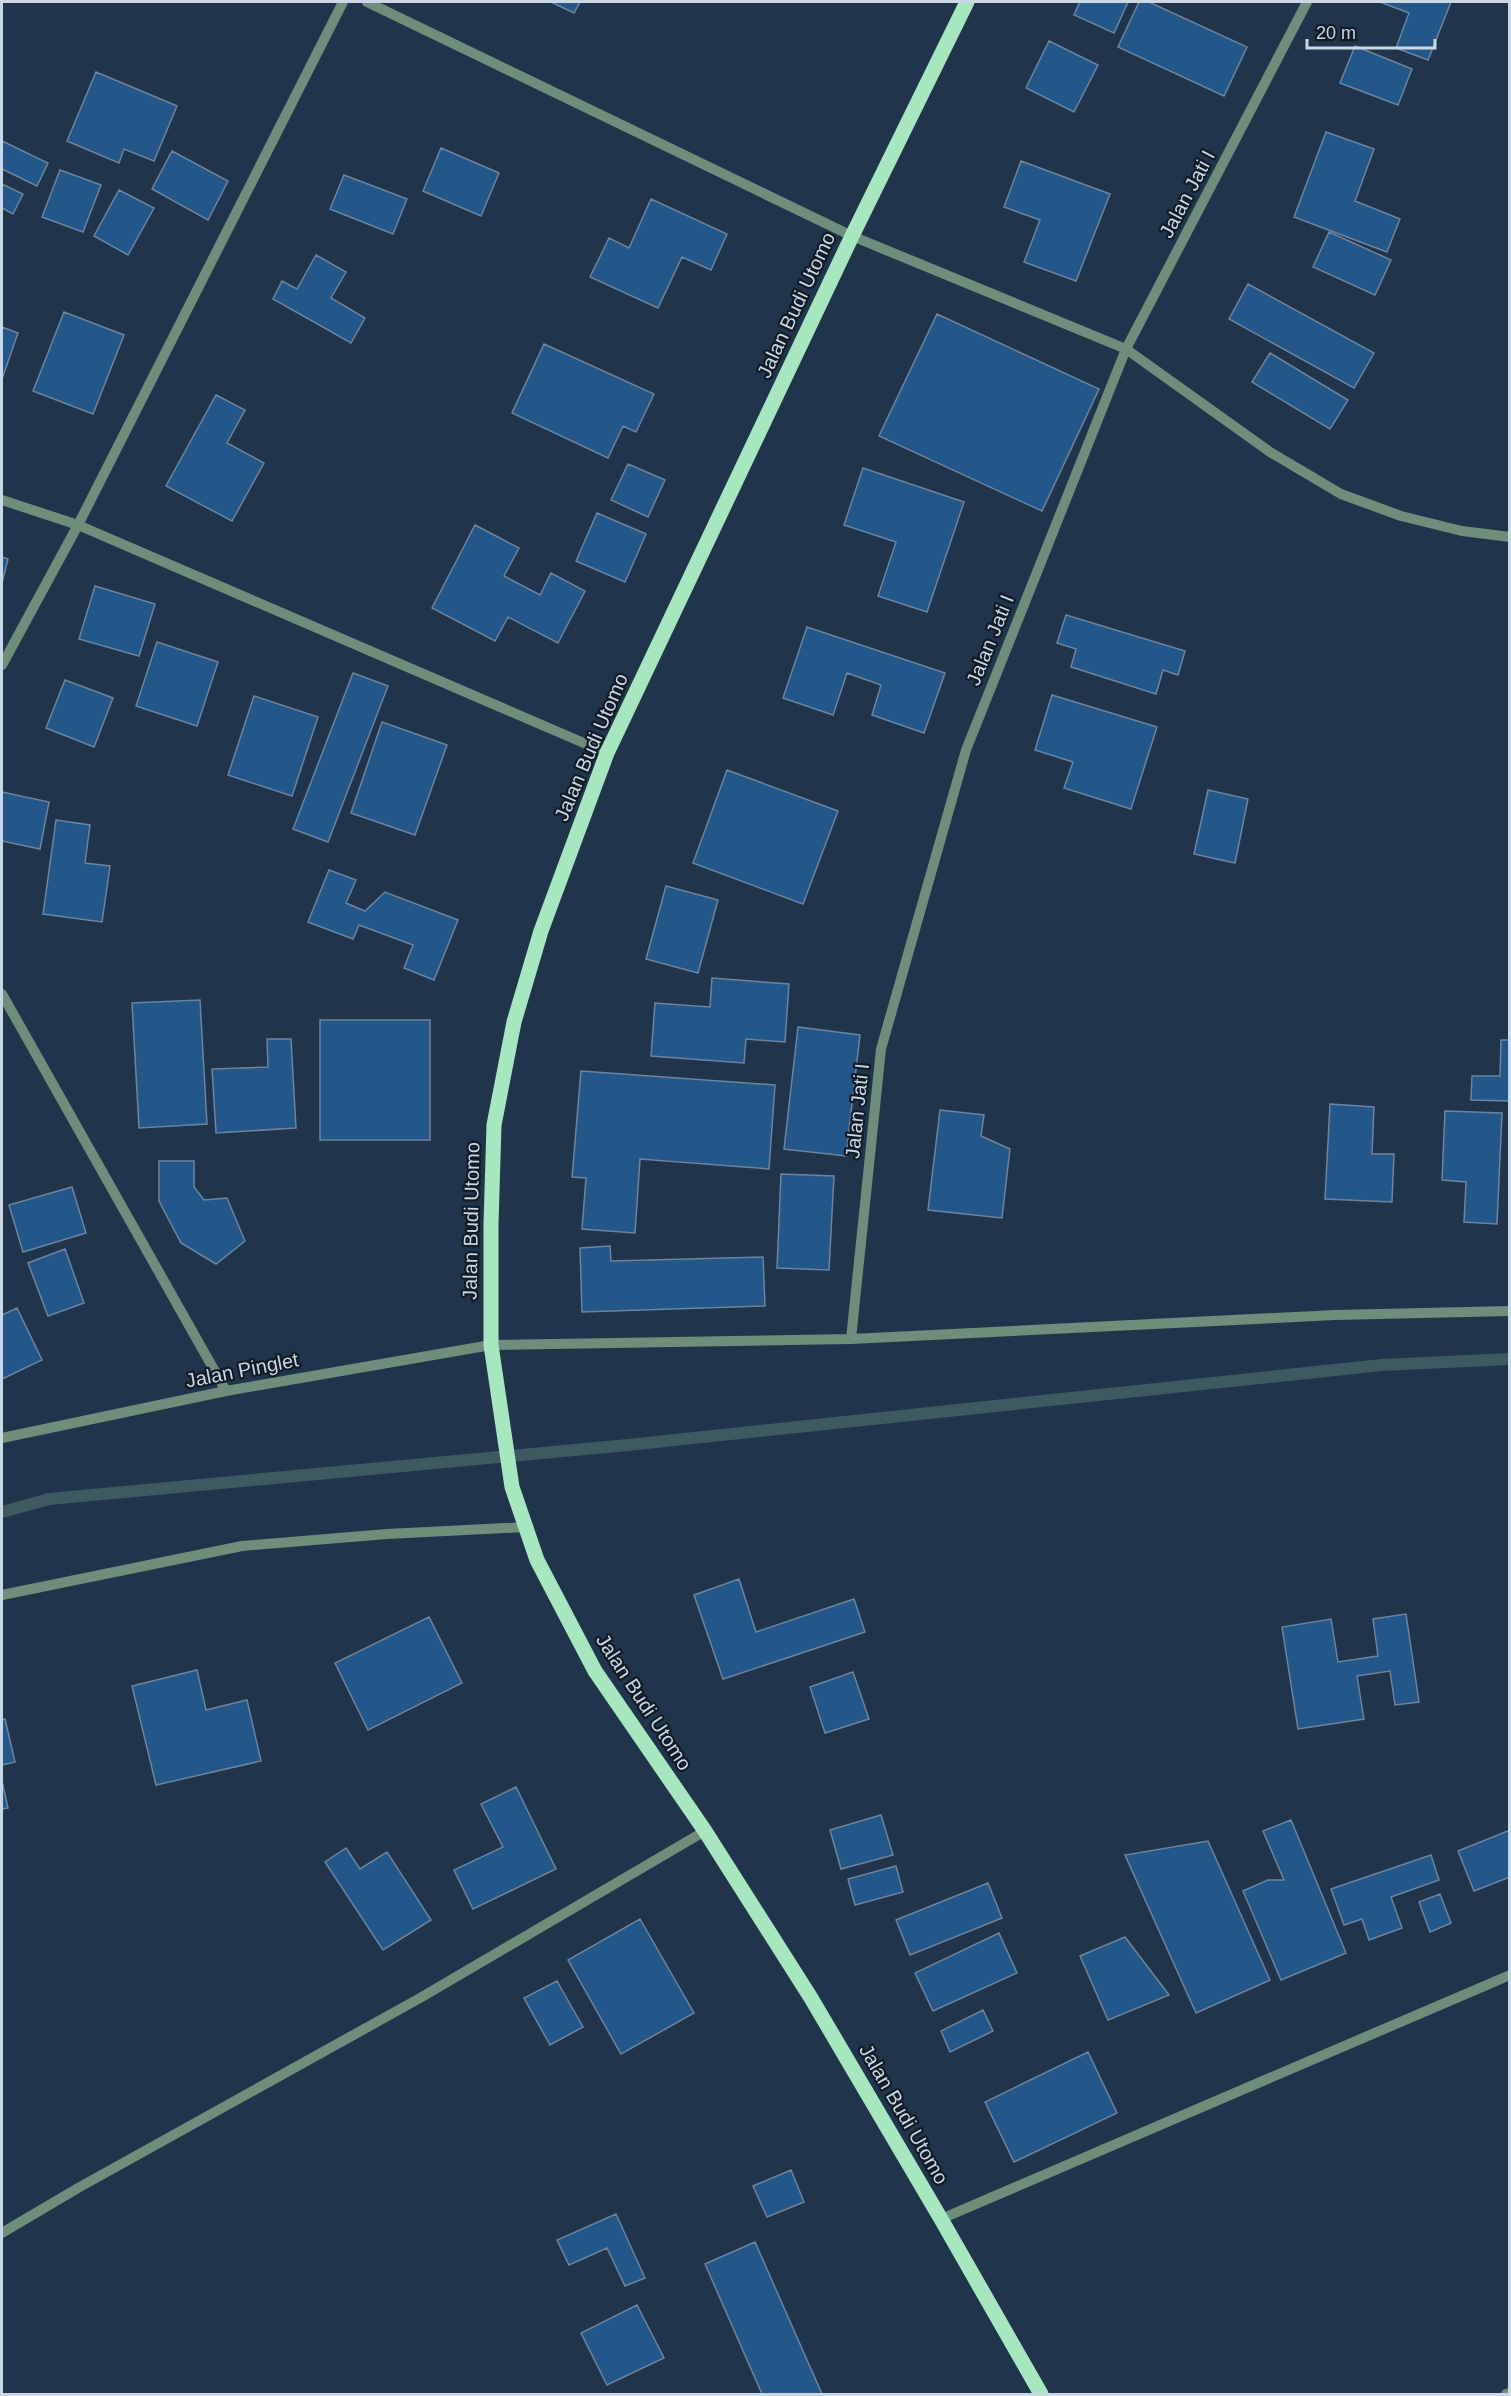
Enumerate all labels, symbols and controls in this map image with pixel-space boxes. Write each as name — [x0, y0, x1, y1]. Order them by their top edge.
scale bar — [1307, 12, 1434, 50]
text: 20 m — [1316, 23, 1356, 43]
street label: Jalan Jati I — [1155, 147, 1219, 241]
street label: Jalan Budi Utomo — [753, 229, 839, 381]
street label: Jalan Jati I — [962, 592, 1018, 688]
street label: Jalan Budi Utomo — [550, 670, 632, 824]
street label: Jalan Jati I — [841, 1062, 873, 1160]
street label: Jalan Budi Utomo — [459, 1142, 483, 1300]
street label: Jalan Pinglet — [184, 1348, 301, 1392]
street label: Jalan Budi Utomo — [592, 1630, 696, 1774]
street label: Jalan Budi Utomo — [855, 2040, 953, 2188]

